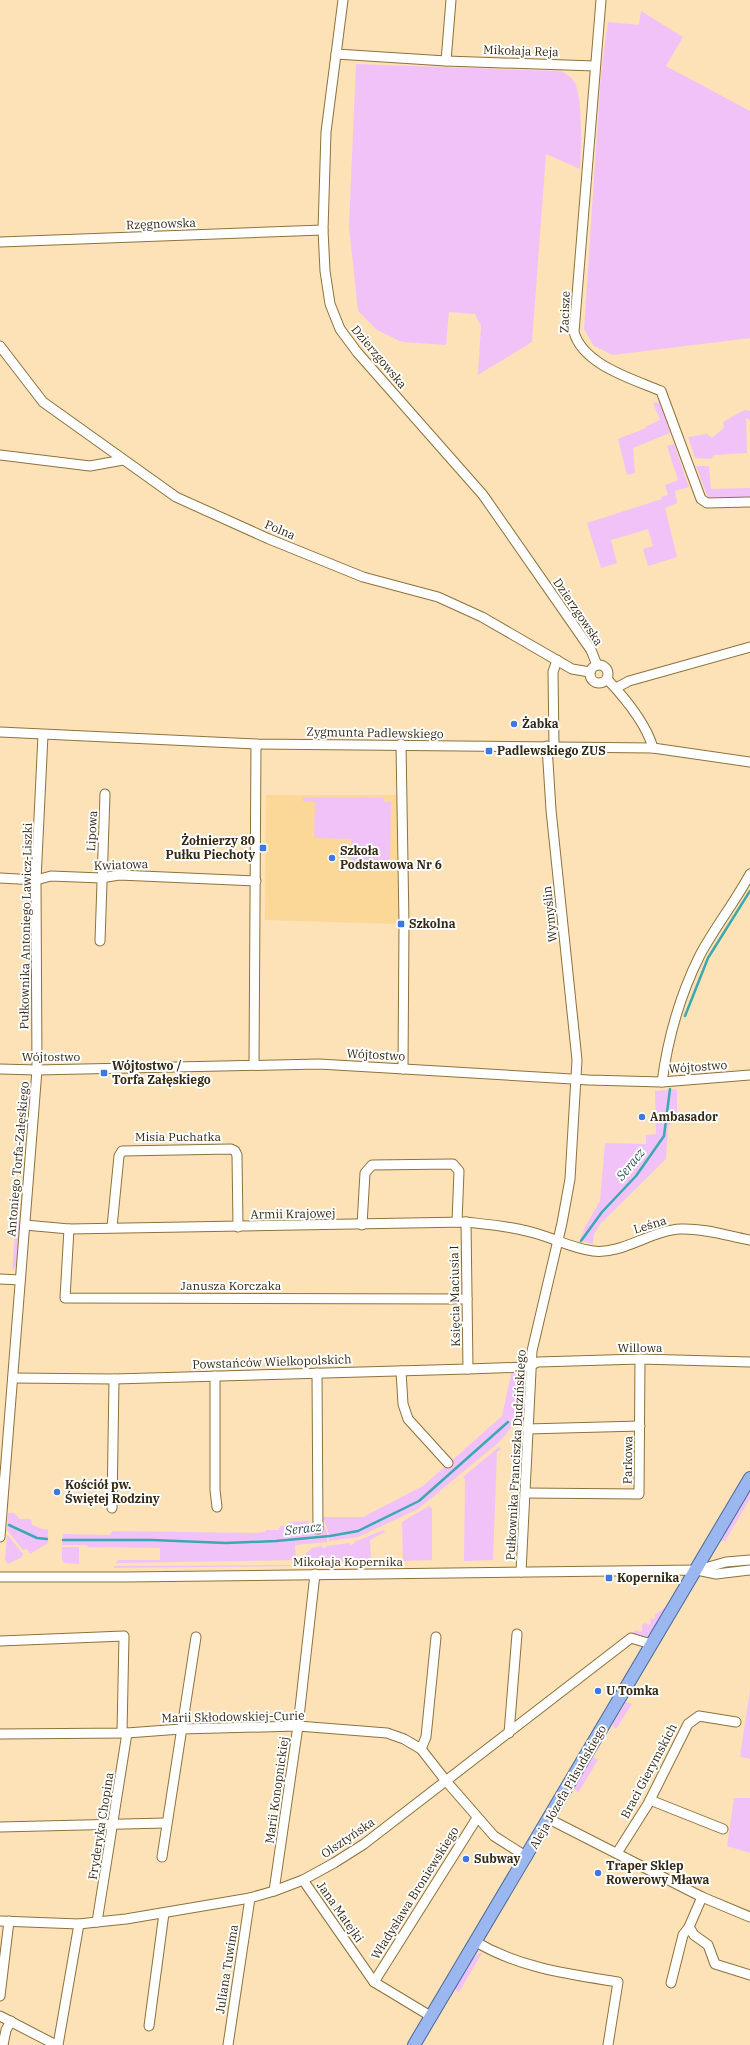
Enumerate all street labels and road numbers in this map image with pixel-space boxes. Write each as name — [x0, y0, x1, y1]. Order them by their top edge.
street label: Mikołaja Reja — [483, 42, 559, 59]
street label: Rzęgnowska — [126, 215, 197, 232]
street label: Zacisze — [556, 291, 573, 333]
street label: Dzierzgowska — [349, 322, 410, 392]
street label: Polna — [263, 516, 298, 543]
street label: Dzierzgowska — [550, 575, 607, 649]
street label: Zygmunta Padlewskiego — [306, 724, 444, 741]
street label: Lipowa — [83, 810, 100, 852]
street label: Pułkownika Antoniego Lawicz-Liszki — [16, 822, 35, 1030]
street label: Kwiatowa — [93, 856, 149, 873]
street label: Wymyślin — [539, 885, 560, 943]
street label: Wójtostwo — [346, 1045, 406, 1064]
street label: Wójtostwo — [22, 1049, 80, 1064]
street label: Wójtostwo — [668, 1057, 728, 1076]
street label: Antoniego Torfa-Załęskiego — [3, 1081, 32, 1237]
street label: Misia Puchatka — [135, 1129, 221, 1144]
street label: Armii Krajowej — [250, 1205, 336, 1222]
street label: Leśna — [632, 1212, 669, 1237]
street label: Księcia Maciusia I — [446, 1245, 463, 1347]
street label: Janusza Korczaka — [181, 1278, 282, 1293]
street label: Willowa — [618, 1340, 663, 1355]
street label: Pułkownika Franciszka Dudzińskiego — [502, 1349, 529, 1561]
street label: Powstańców Wielkopolskich — [192, 1351, 352, 1372]
street label: Parkowa — [620, 1435, 635, 1484]
street label: Mikołaja Kopernika — [293, 1554, 404, 1569]
street label: Marii Skłodowskiej-Curie — [161, 1708, 305, 1725]
street label: Braci Gierymskich — [617, 1720, 680, 1821]
street label: Aleja Józefa Piłsudskiego — [526, 1722, 609, 1851]
street label: Marii Konopnickiej — [262, 1735, 291, 1844]
street label: Fryderyka Chopina — [85, 1771, 116, 1881]
street label: Olsztyńska — [318, 1814, 378, 1861]
street label: Władysława Broniewskiego — [368, 1823, 462, 1962]
street label: Jana Matejki — [314, 1878, 367, 1945]
street label: Juliana Tuwima — [212, 1923, 241, 2014]

